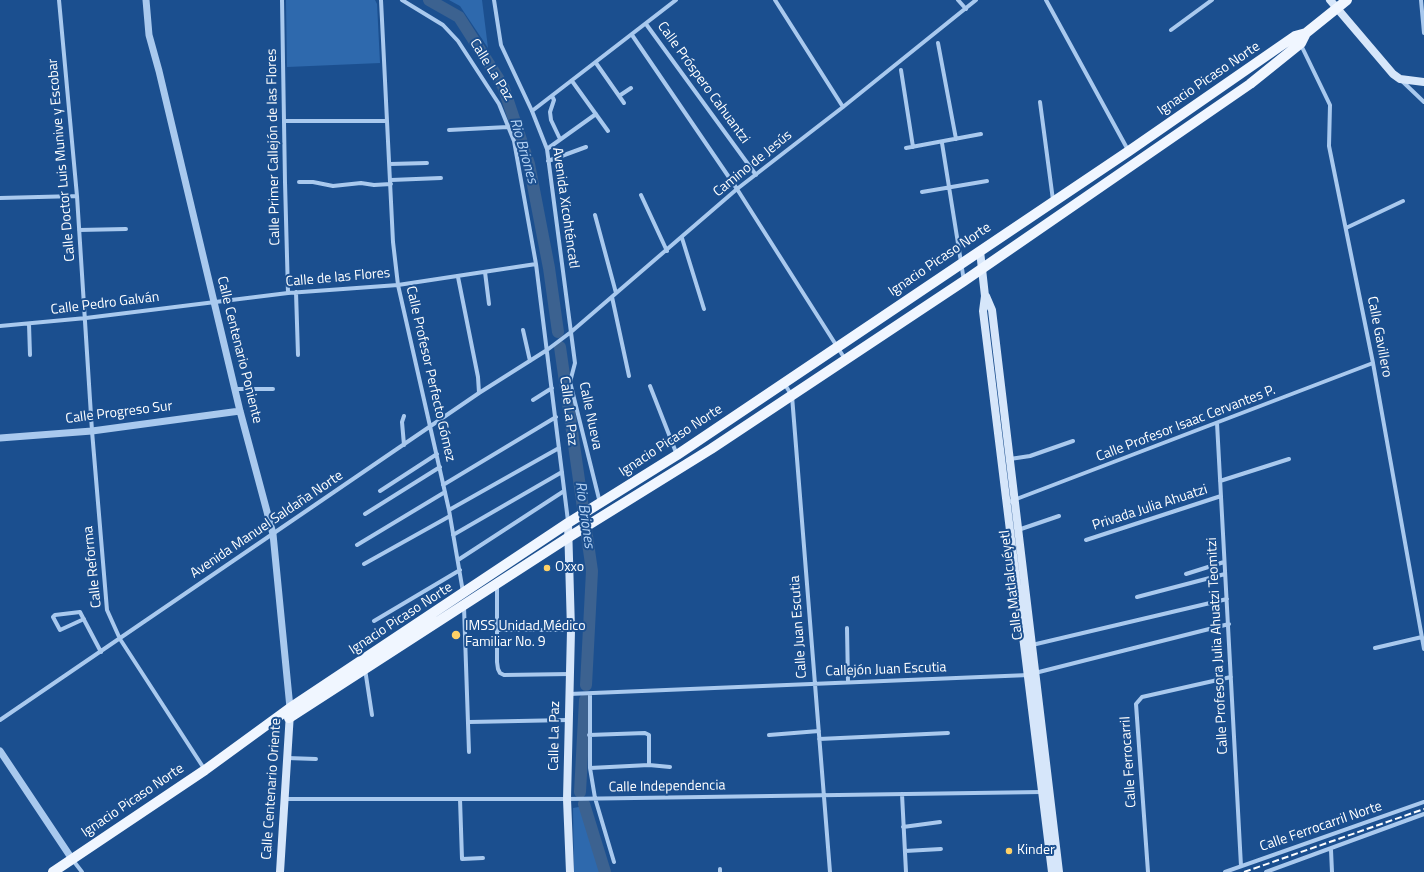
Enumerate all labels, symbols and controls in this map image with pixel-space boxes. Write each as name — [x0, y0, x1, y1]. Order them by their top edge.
street label: Calle Próspero Cahuantzi — [653, 19, 753, 147]
street label: Calle La Paz — [465, 36, 517, 104]
street label: Ignacio Picaso Norte — [1155, 39, 1263, 119]
street label: Calle Primer Callejón de las Flores — [264, 48, 284, 246]
street label: Calle Doctor Luis Munive y Escobar — [45, 58, 79, 262]
water label: Rio Briones — [505, 116, 541, 186]
street label: Camino de Jesús — [710, 127, 796, 201]
street label: Avenida Xicohténcatl — [548, 146, 582, 270]
street label: Ignacio Picaso Norte — [886, 220, 994, 300]
street label: Calle de las Flores — [285, 265, 391, 291]
street label: Calle Centenario Poniente — [213, 275, 265, 425]
street label: Calle Profesor Perfecto Gómez — [402, 285, 458, 463]
street label: Calle Pedro Galván — [50, 289, 160, 319]
street label: Calle Gavillero — [1363, 295, 1395, 379]
street label: Calle La Paz — [555, 375, 581, 447]
street label: Calle Nueva — [575, 381, 605, 451]
street label: Calle Profesor Isaac Cervantes P. — [1094, 382, 1278, 466]
street label: Calle Progreso Sur — [65, 398, 173, 428]
street label: Ignacio Picaso Norte — [616, 401, 726, 481]
street label: Avenida Manuel Saldaña Norte — [188, 468, 346, 582]
water label: Rio Briones — [570, 481, 598, 549]
street label: Privada Julia Ahuatzi — [1090, 481, 1210, 535]
street label: Calle Reforma — [80, 525, 106, 609]
street label: Calle Matlalcuéyetl — [997, 529, 1027, 641]
street label: Calle Profesora Julia Ahuatzi Teomitzi — [1204, 537, 1232, 755]
place label: Oxxo — [555, 560, 584, 576]
marker: Oxxo — [542, 563, 552, 573]
street label: Calle Juan Escutia — [787, 575, 811, 679]
street label: Ignacio Picaso Norte — [346, 579, 456, 659]
place label: IMSS Unidad Médico Familiar No. 9 — [465, 619, 586, 652]
marker: IMSS Unidad Médico Familiar No. 9 — [450, 629, 462, 641]
street label: Callejón Juan Escutia — [825, 659, 947, 681]
street label: Calle La Paz — [546, 701, 564, 771]
street label: Calle Ferrocarril — [1117, 716, 1141, 808]
street label: Calle Centenario Oriente — [259, 718, 285, 860]
street label: Ignacio Picaso Norte — [79, 761, 187, 841]
street label: Calle Independencia — [608, 778, 726, 796]
street label: Calle Ferrocarril Norte — [1258, 798, 1384, 856]
place label: Kinder — [1017, 843, 1055, 859]
marker: Kinder — [1004, 846, 1014, 856]

